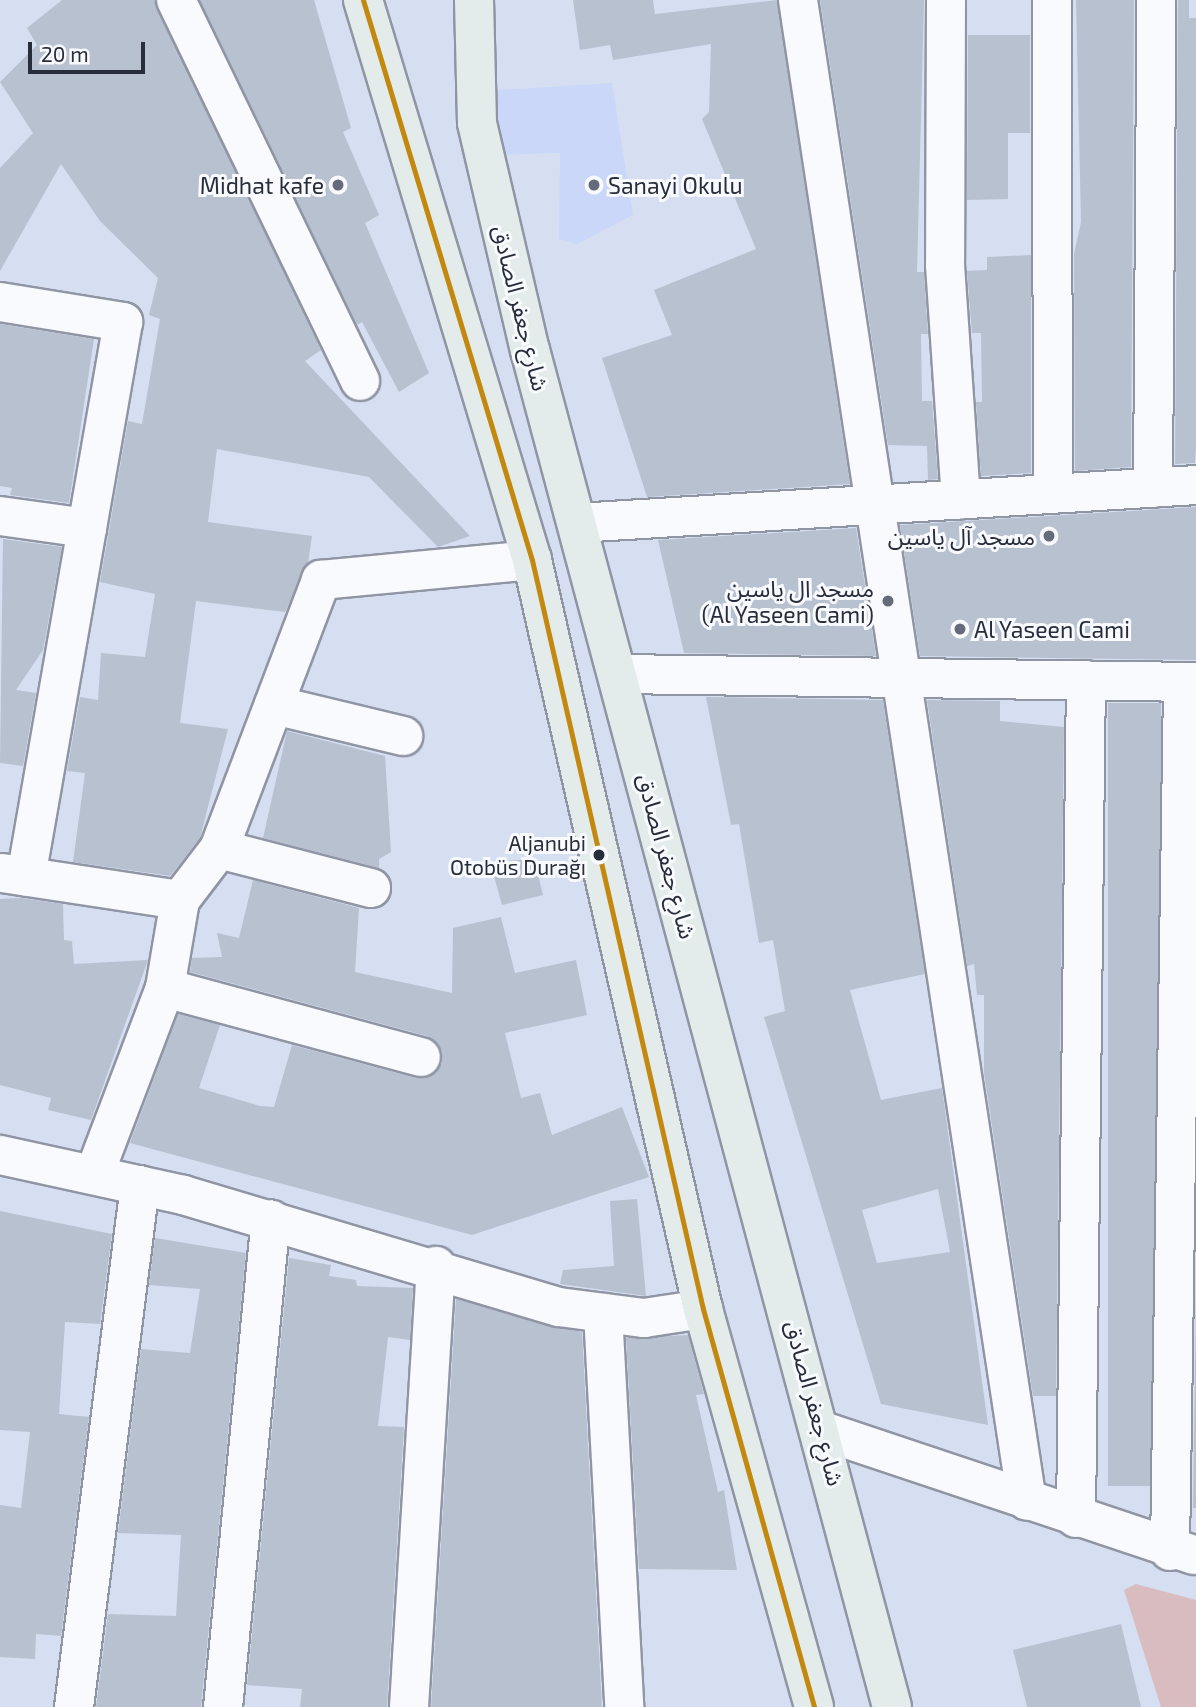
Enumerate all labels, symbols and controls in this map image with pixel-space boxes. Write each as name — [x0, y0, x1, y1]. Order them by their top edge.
scale bar — [32, 28, 149, 72]
text: 20 m — [41, 41, 89, 66]
place label: Midhat kafe — [200, 171, 324, 199]
place label: Sanayi Okulu — [608, 171, 743, 199]
marker: Midhat kafe — [330, 177, 346, 193]
marker: Sanayi Okulu — [586, 177, 602, 193]
street label: شارع جعفر الصادق — [487, 222, 555, 394]
place label: مسجد آل ياسين — [888, 522, 1035, 550]
marker: مسجد آل ياسين — [1041, 528, 1057, 544]
place label: مسجد ال ياسين (Al Yaseen Cami) — [701, 574, 874, 628]
marker: مسجد ال ياسين (Al Yaseen Cami) — [880, 593, 896, 609]
place label: Al Yaseen Cami — [974, 615, 1131, 643]
marker: Al Yaseen Cami — [952, 621, 968, 637]
street label: شارع جعفر الصادق — [632, 770, 702, 942]
place label: Aljanubi Otobüs Durağı — [450, 830, 586, 880]
marker: Aljanubi Otobüs Durağı — [592, 848, 606, 862]
street label: شارع جعفر الصادق — [780, 1317, 850, 1489]

